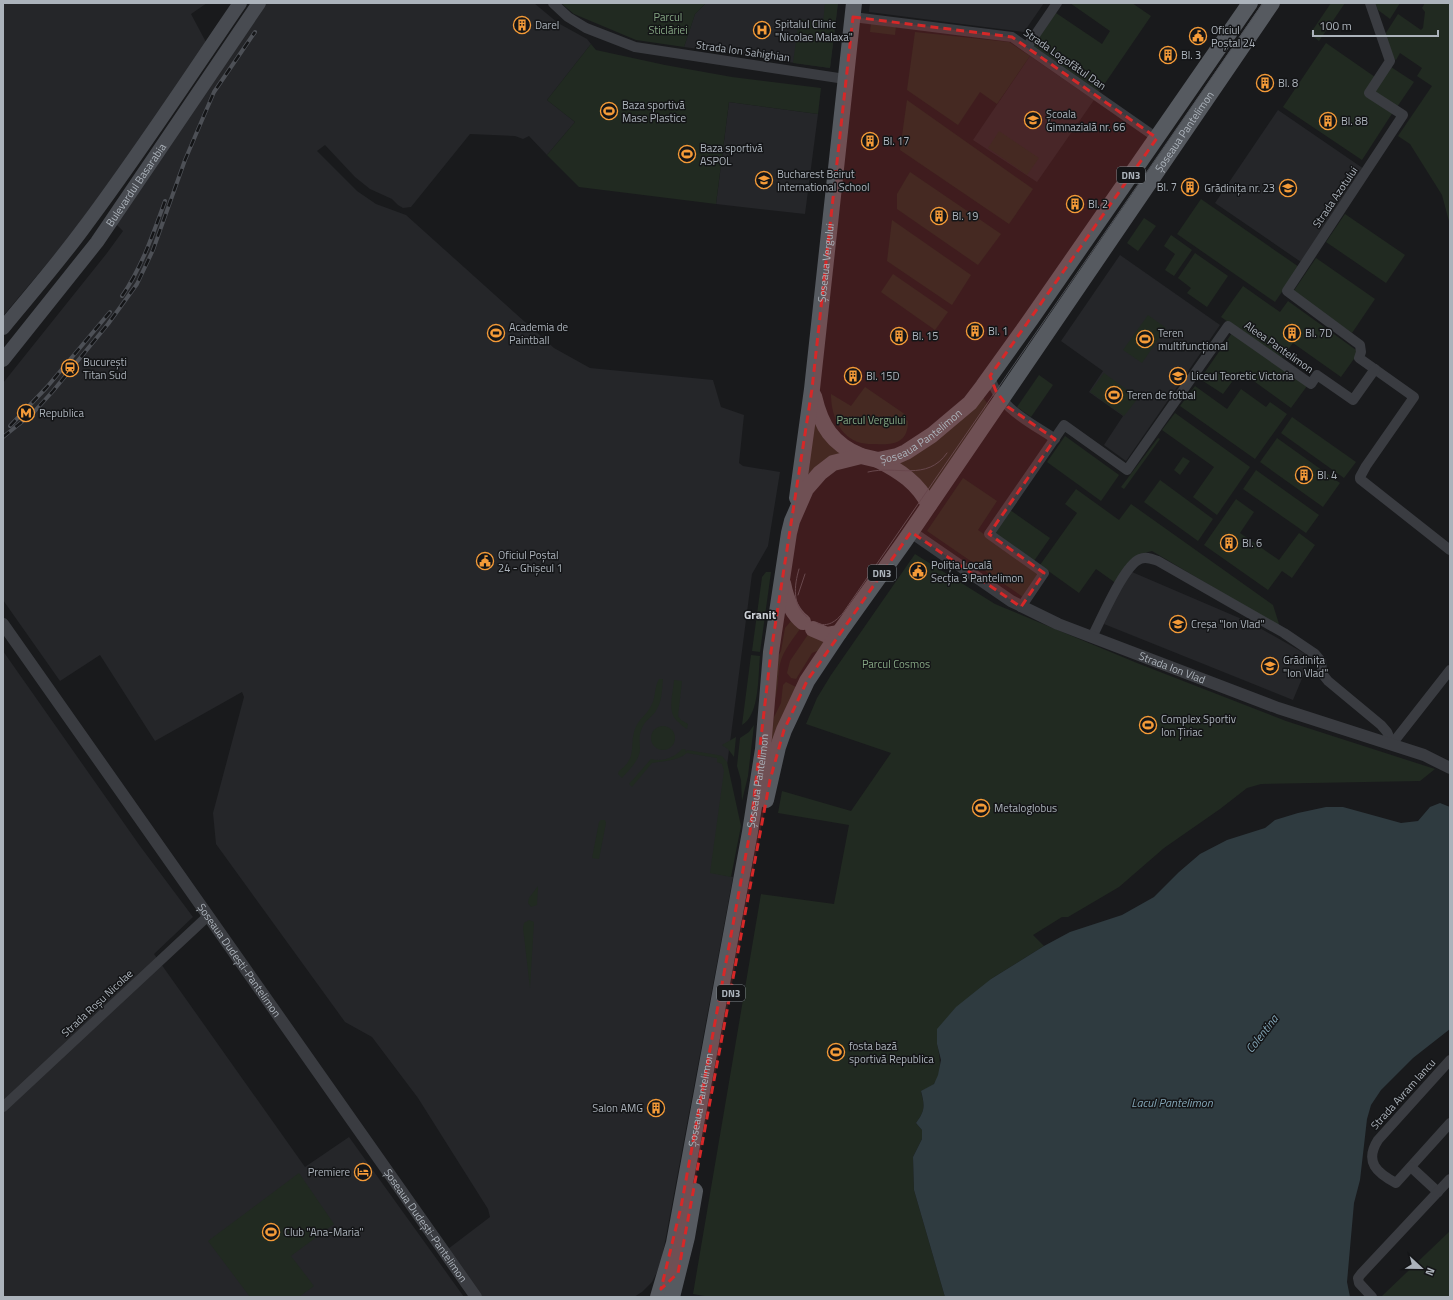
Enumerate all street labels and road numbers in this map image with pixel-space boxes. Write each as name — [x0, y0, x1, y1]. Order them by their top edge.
street label: Strada Logofătul Dan — [1020, 24, 1110, 94]
street label: Strada Ion Sahighian — [695, 36, 791, 66]
street label: Șoseaua Pantelimon — [1151, 88, 1218, 175]
street label: Bulevardul Basarabia — [102, 139, 170, 230]
street label: Strada Azotului — [1309, 163, 1361, 231]
road number: DN3 — [1117, 167, 1145, 183]
street label: Șoseaua Vergului — [813, 222, 838, 303]
street label: Aleea Pantelimon — [1241, 317, 1317, 377]
street label: Șoseaua Pantelimon — [879, 405, 965, 467]
road number: DN3 — [868, 565, 896, 581]
street label: Strada Ion Vlad — [1137, 648, 1208, 688]
street label: Șoseaua Pantelimon — [743, 733, 772, 829]
street label: Șoseaua Dudești-Pantelimon — [194, 900, 285, 1020]
street label: Strada Roșu Nicolae — [58, 965, 137, 1040]
road number: DN3 — [717, 985, 745, 1001]
street label: Șoseaua Pantelimon — [684, 1052, 717, 1148]
street label: Strada Avram Iancu — [1367, 1055, 1439, 1133]
street label: Șoseaua Dudești-Pantelimon — [380, 1165, 471, 1285]

